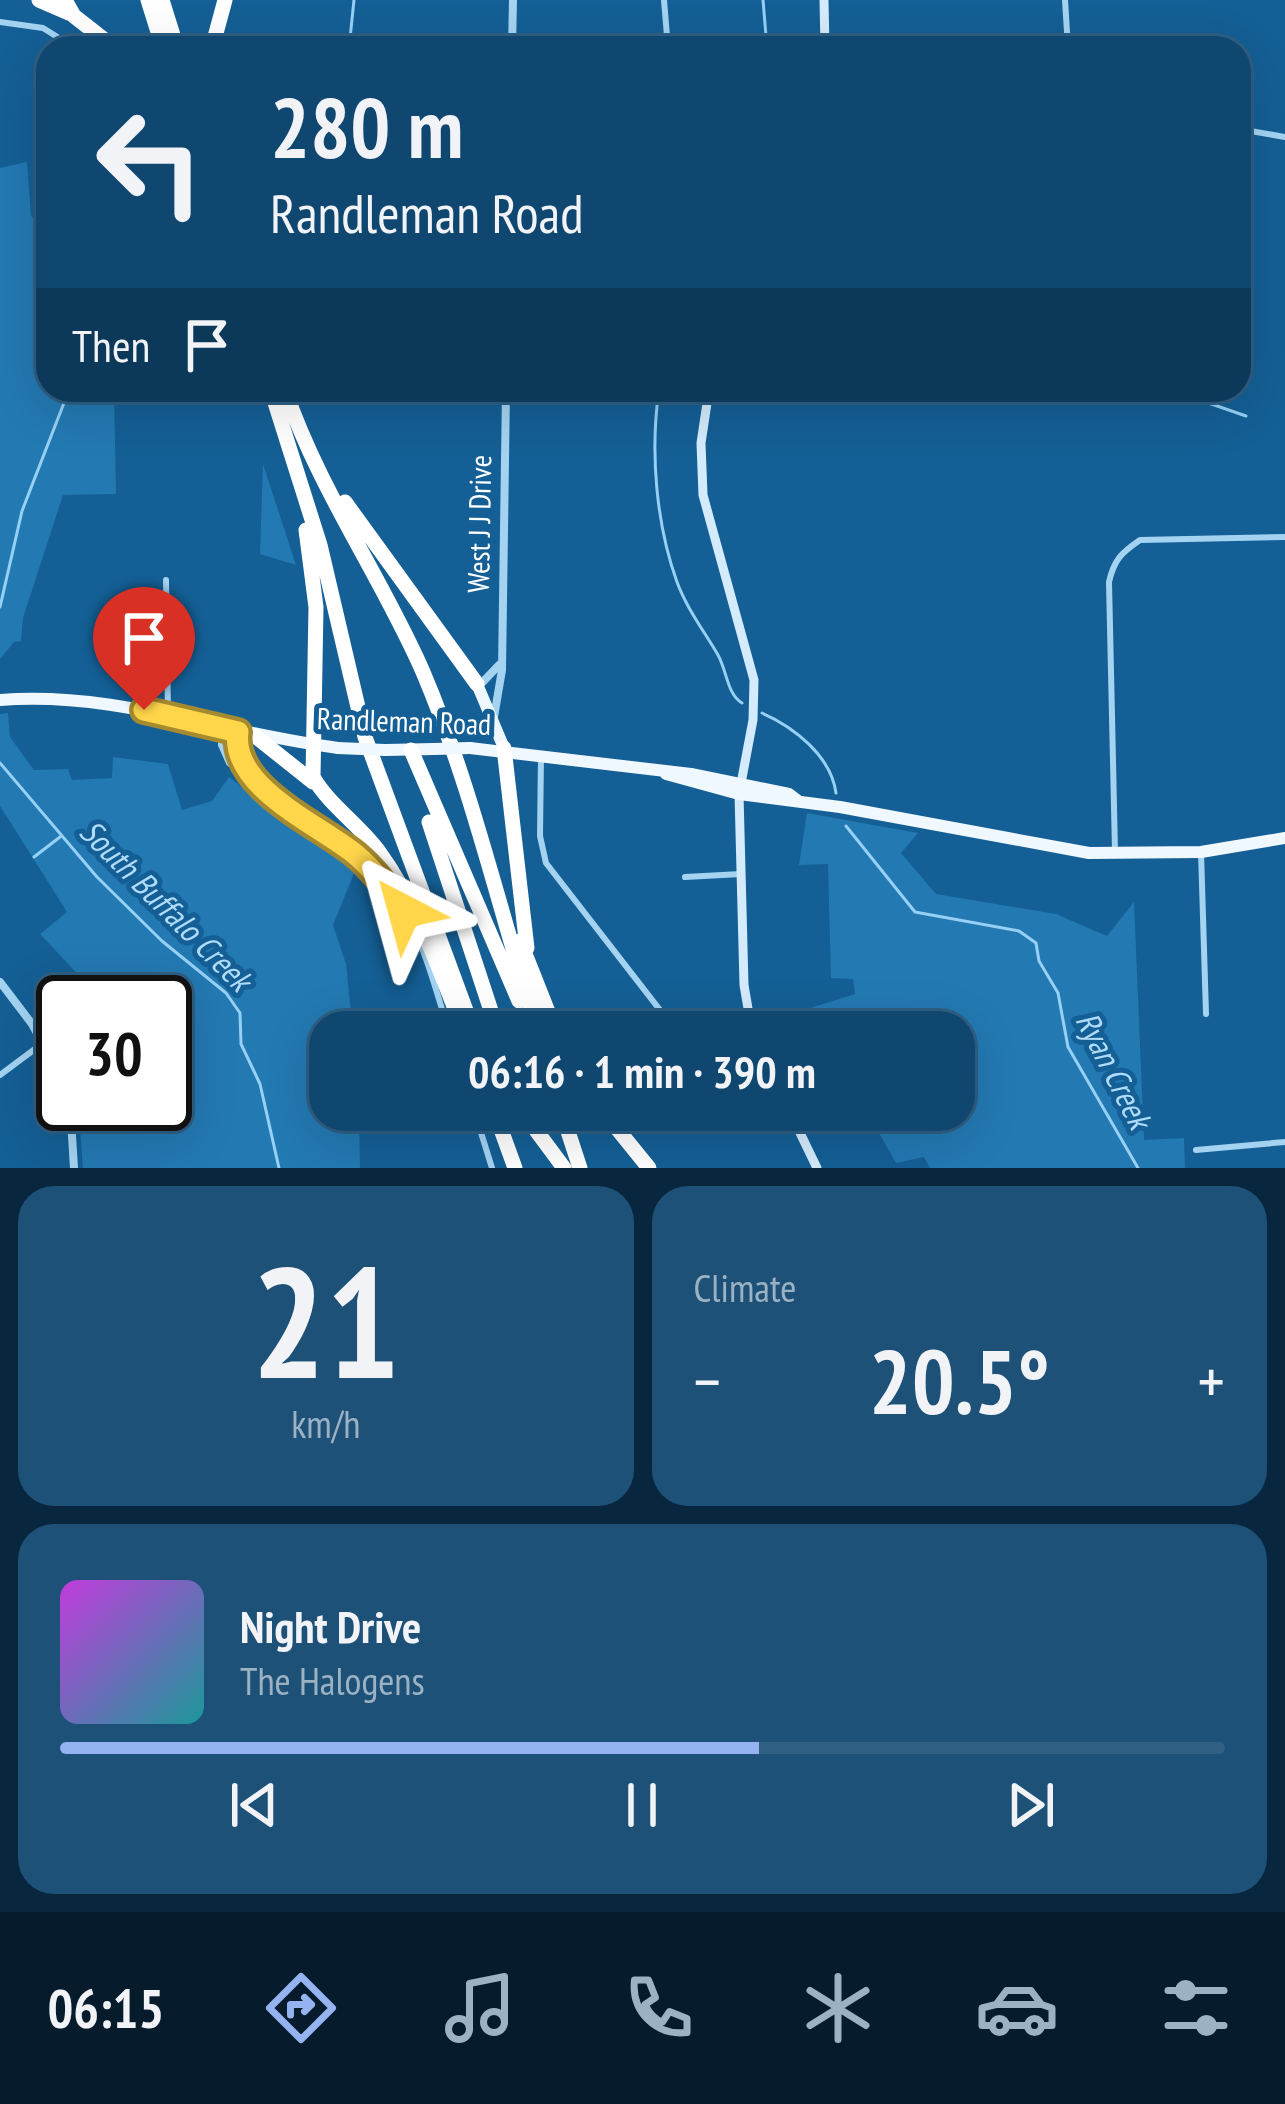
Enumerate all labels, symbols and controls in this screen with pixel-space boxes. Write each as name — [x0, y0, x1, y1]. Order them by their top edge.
text: 280 m — [270, 72, 463, 181]
icon: left — [72, 84, 228, 240]
text: Randleman Road — [270, 178, 584, 248]
icon: arrive — [174, 312, 240, 378]
text: Then — [72, 316, 150, 374]
street label: West J J Drive — [458, 455, 499, 593]
pin — [93, 587, 195, 710]
icon: arrive — [111, 605, 177, 671]
street label: Randleman Road — [316, 698, 492, 743]
water label: South Buffalo Creek — [71, 810, 264, 1003]
position arrow — [341, 848, 467, 974]
speed limit sign: 30 — [36, 975, 192, 1131]
water label: Ryan Creek — [1067, 1004, 1164, 1139]
text: 06:16 · 1 min · 390 m — [468, 1042, 816, 1100]
text: 21 — [251, 1219, 400, 1421]
text: Climate — [694, 1262, 796, 1313]
text: 20.5° — [869, 1322, 1050, 1439]
text: − — [694, 1338, 721, 1423]
text: + — [1198, 1338, 1225, 1423]
text: km/h — [291, 1398, 360, 1449]
text: Night Drive — [240, 1597, 421, 1655]
text: The Halogens — [240, 1655, 425, 1706]
icon: previous — [221, 1772, 287, 1838]
icon: pause — [609, 1772, 675, 1838]
icon: next — [998, 1772, 1064, 1838]
icon: directions — [259, 1966, 343, 2050]
icon: music — [438, 1966, 522, 2050]
icon: phone — [617, 1966, 701, 2050]
icon: climate — [796, 1966, 880, 2050]
icon: car — [975, 1966, 1059, 2050]
icon: filters — [1154, 1966, 1238, 2050]
text: 06:15 — [47, 1973, 164, 2043]

